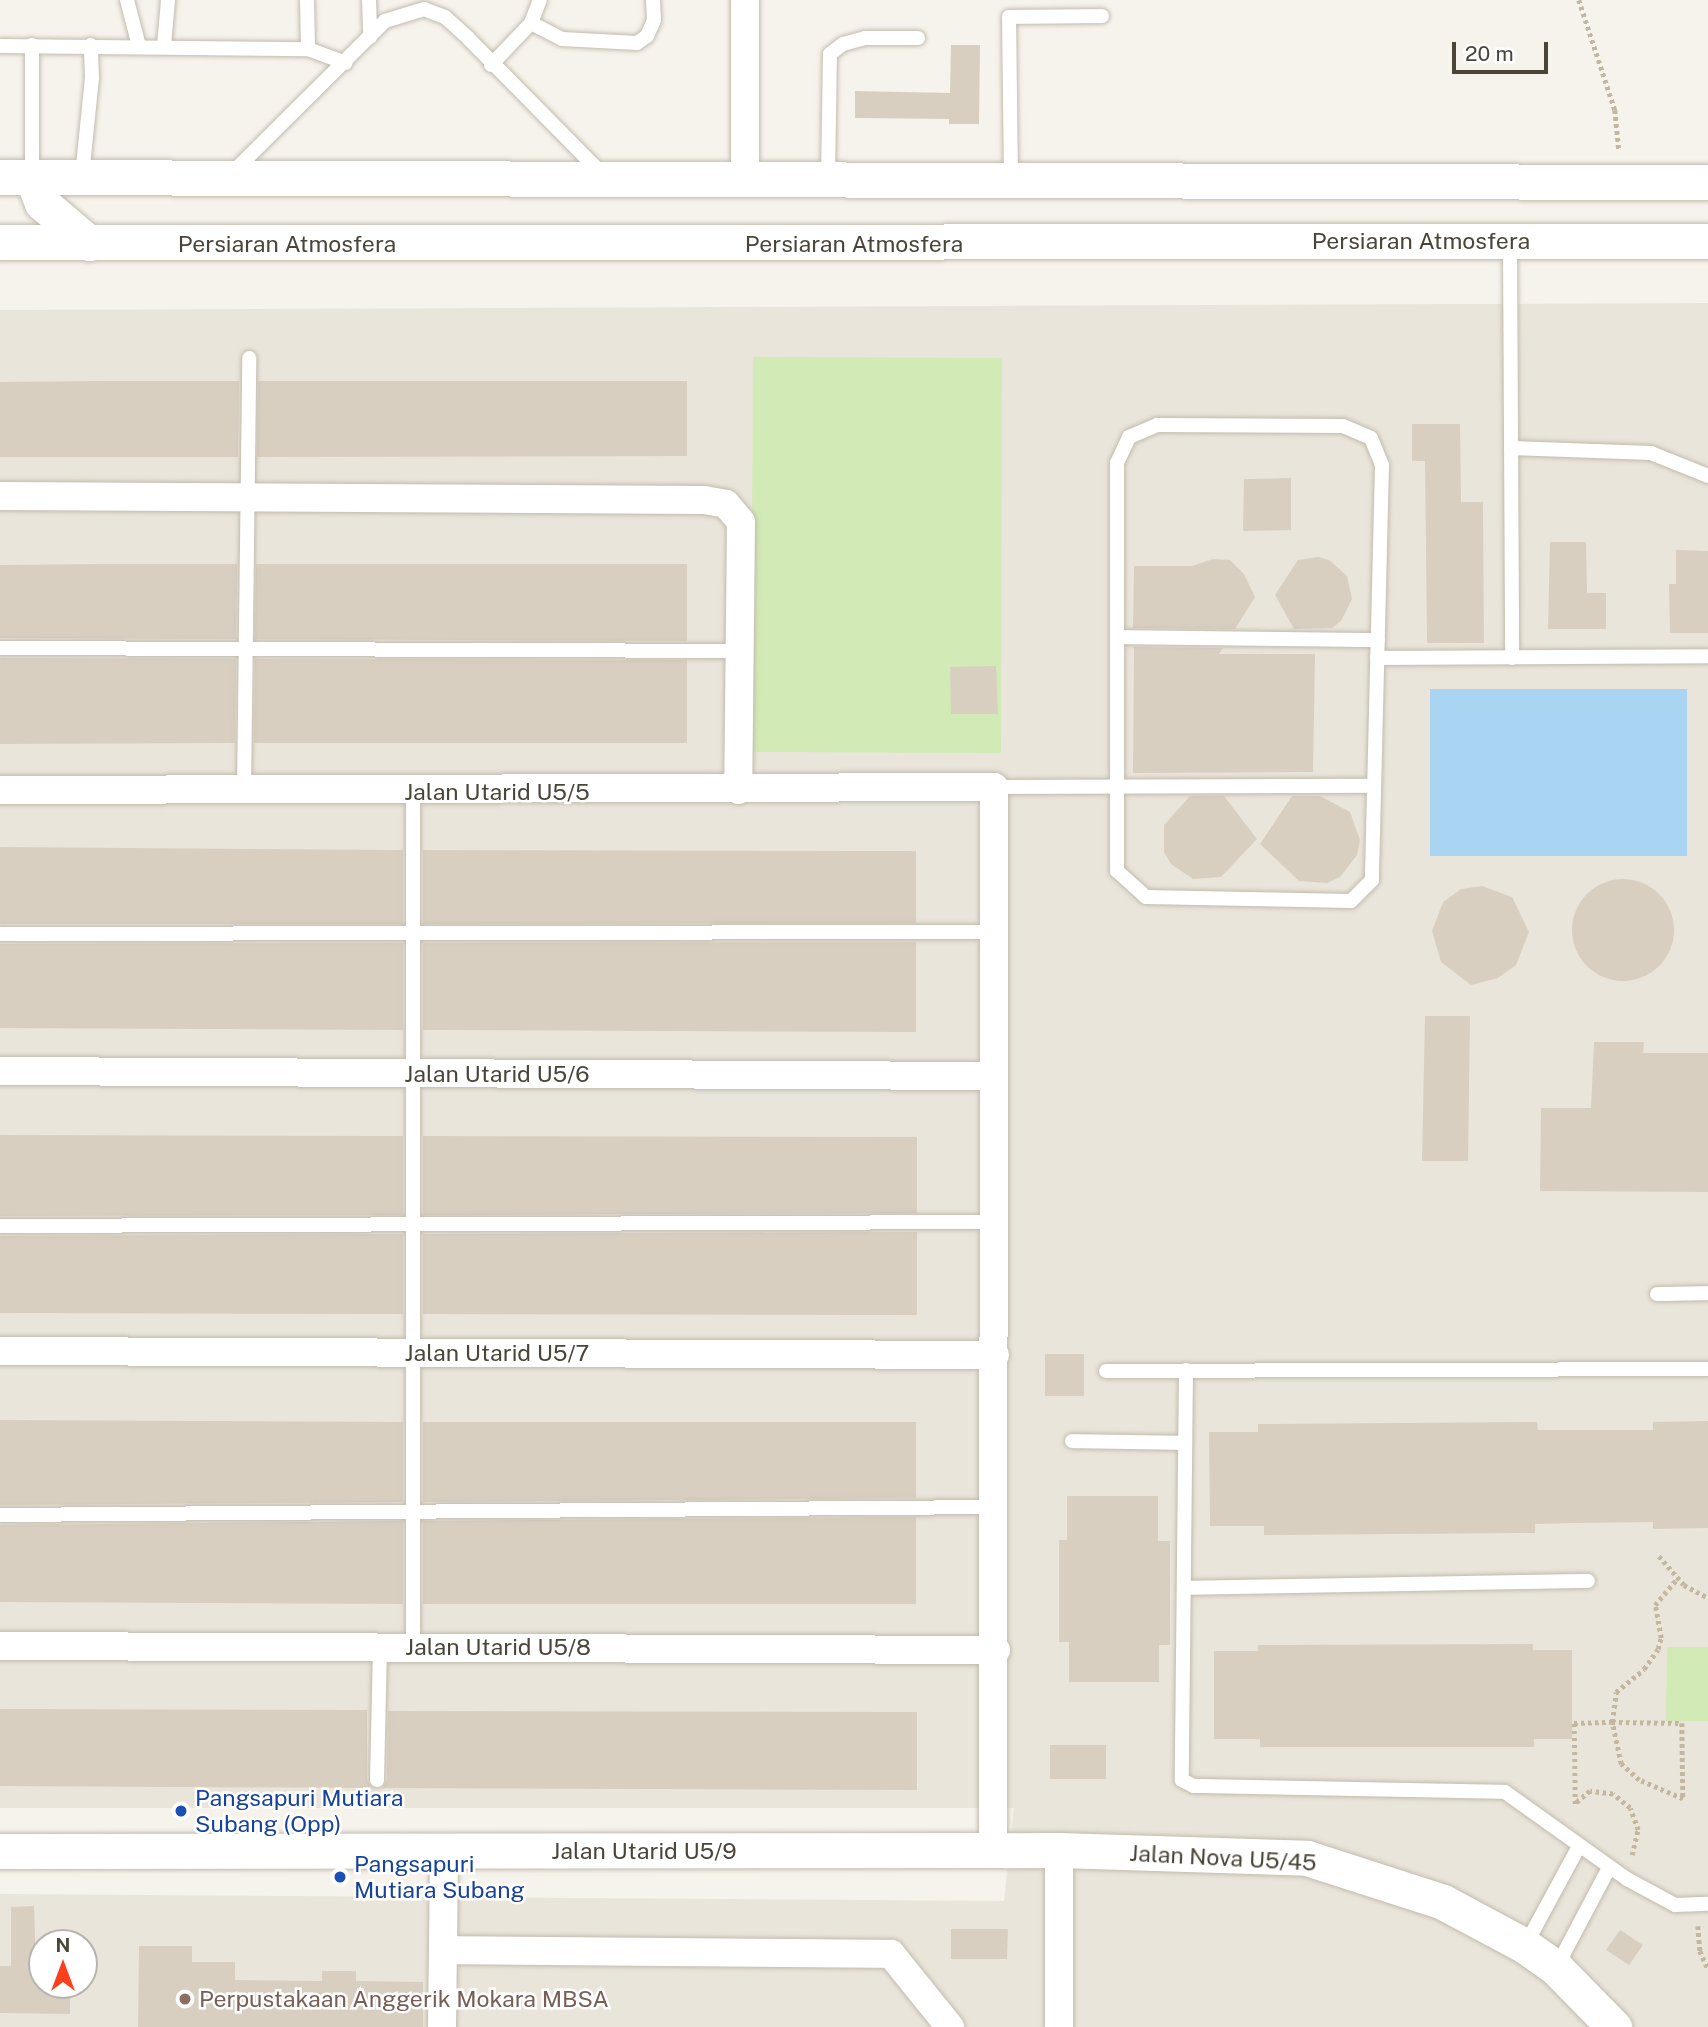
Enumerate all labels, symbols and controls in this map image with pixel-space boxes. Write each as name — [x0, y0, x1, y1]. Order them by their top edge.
scale bar — [1456, 28, 1552, 72]
text: 20 m — [1465, 41, 1514, 66]
street label: Persiaran Atmosfera — [1312, 227, 1530, 255]
street label: Persiaran Atmosfera — [178, 230, 396, 258]
street label: Persiaran Atmosfera — [745, 230, 963, 258]
street label: Jalan Utarid U5/5 — [404, 778, 590, 806]
street label: Jalan Utarid U5/6 — [404, 1060, 590, 1088]
street label: Jalan Utarid U5/7 — [405, 1339, 589, 1367]
street label: Jalan Utarid U5/8 — [405, 1633, 591, 1661]
place label: Pangsapuri Mutiara Subang (Opp) — [195, 1784, 404, 1838]
marker: Pangsapuri Mutiara Subang (Opp) — [173, 1803, 189, 1819]
street label: Jalan Utarid U5/9 — [551, 1837, 737, 1865]
street label: Jalan Nova U5/45 — [1129, 1839, 1317, 1877]
place label: Pangsapuri Mutiara Subang — [354, 1850, 525, 1904]
marker: Pangsapuri Mutiara Subang — [332, 1869, 348, 1885]
north arrow — [28, 1929, 98, 1999]
text: N — [56, 1934, 70, 1956]
place label: Perpustakaan Anggerik Mokara MBSA — [199, 1985, 609, 2013]
marker: Perpustakaan Anggerik Mokara MBSA — [177, 1991, 193, 2007]

